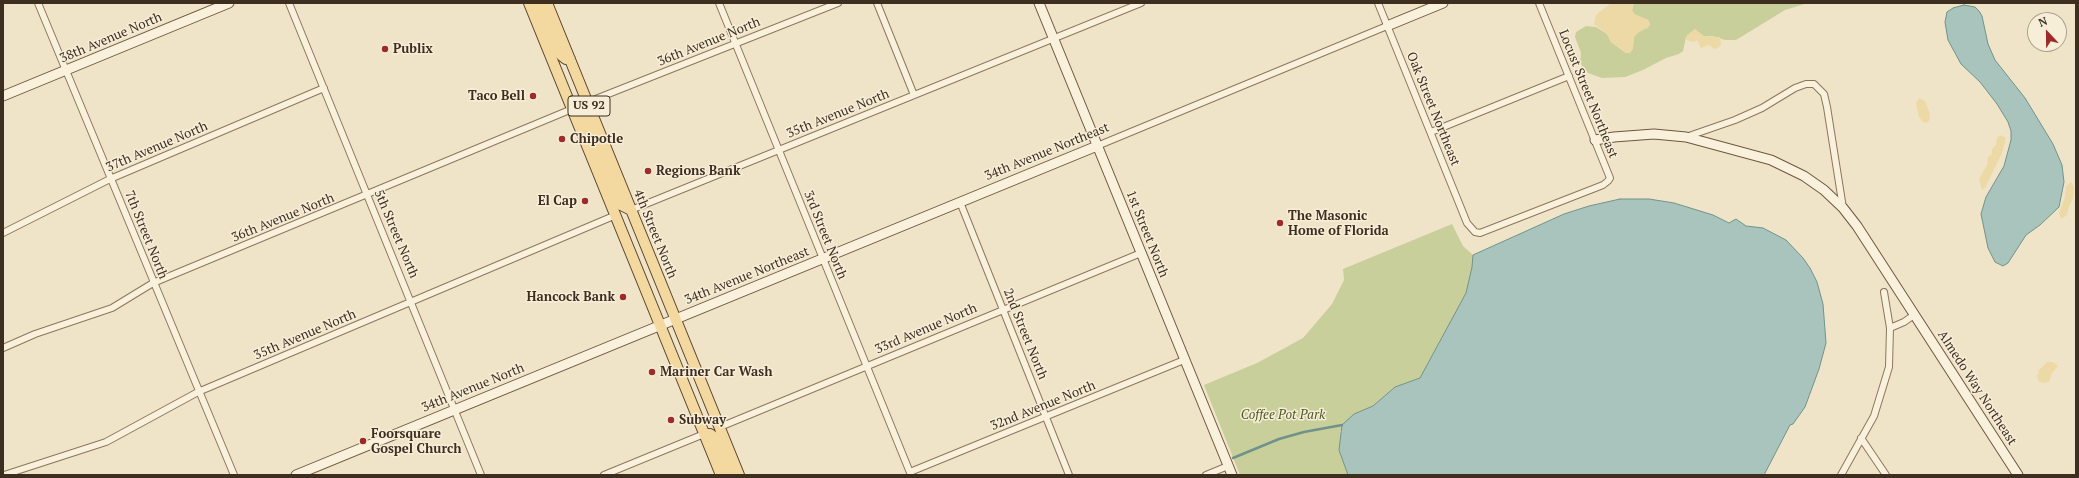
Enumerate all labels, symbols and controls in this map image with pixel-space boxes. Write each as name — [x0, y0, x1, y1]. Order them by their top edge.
street label: 38th Avenue North — [58, 9, 164, 67]
north arrow — [2027, 12, 2067, 52]
street label: 36th Avenue North — [655, 14, 763, 70]
text: N — [2036, 14, 2049, 30]
street label: Locust Street Northeast — [1555, 28, 1621, 160]
place label: Publix — [393, 41, 433, 57]
marker: Publix — [380, 44, 390, 54]
street label: Oak Street Northeast — [1403, 50, 1463, 168]
street label: 35th Avenue North — [784, 86, 892, 142]
place label: Taco Bell — [468, 88, 525, 104]
marker: Taco Bell — [528, 91, 538, 101]
road number: US 92 — [568, 96, 610, 116]
street label: 37th Avenue North — [104, 119, 210, 175]
street label: 34th Avenue Northeast — [982, 120, 1112, 184]
place label: Chipotle — [570, 131, 623, 147]
marker: Chipotle — [557, 134, 567, 144]
place label: Regions Bank — [656, 163, 740, 179]
marker: Regions Bank — [643, 166, 653, 176]
street label: 5th Street North — [370, 187, 422, 281]
street label: 4th Street North — [630, 187, 680, 281]
street label: 3rd Street North — [800, 188, 850, 282]
street label: 1st Street North — [1122, 188, 1172, 280]
street label: 7th Street North — [121, 189, 171, 281]
street label: 36th Avenue North — [229, 190, 337, 246]
place label: El Cap — [538, 193, 577, 209]
marker: El Cap — [580, 196, 590, 206]
place label: The Masonic Home of Florida — [1288, 208, 1389, 239]
marker: The Masonic Home of Florida — [1275, 218, 1285, 228]
street label: 34th Avenue Northeast — [682, 244, 812, 308]
street label: 2nd Street North — [1000, 286, 1050, 382]
place label: Hancock Bank — [527, 289, 615, 305]
marker: Hancock Bank — [618, 292, 628, 302]
street label: 33rd Avenue North — [873, 301, 979, 357]
street label: 35th Avenue North — [252, 306, 358, 364]
street label: Almedo Way Northeast — [1934, 328, 2020, 448]
street label: 34th Avenue North — [419, 360, 527, 416]
place label: Mariner Car Wash — [660, 364, 773, 380]
marker: Mariner Car Wash — [647, 367, 657, 377]
street label: 32nd Avenue North — [988, 378, 1098, 434]
park label: Coffee Pot Park — [1241, 407, 1325, 423]
place label: Subway — [679, 412, 726, 428]
marker: Subway — [666, 415, 676, 425]
place label: Foorsquare Gospel Church — [371, 426, 462, 457]
marker: Foorsquare Gospel Church — [358, 436, 368, 446]

